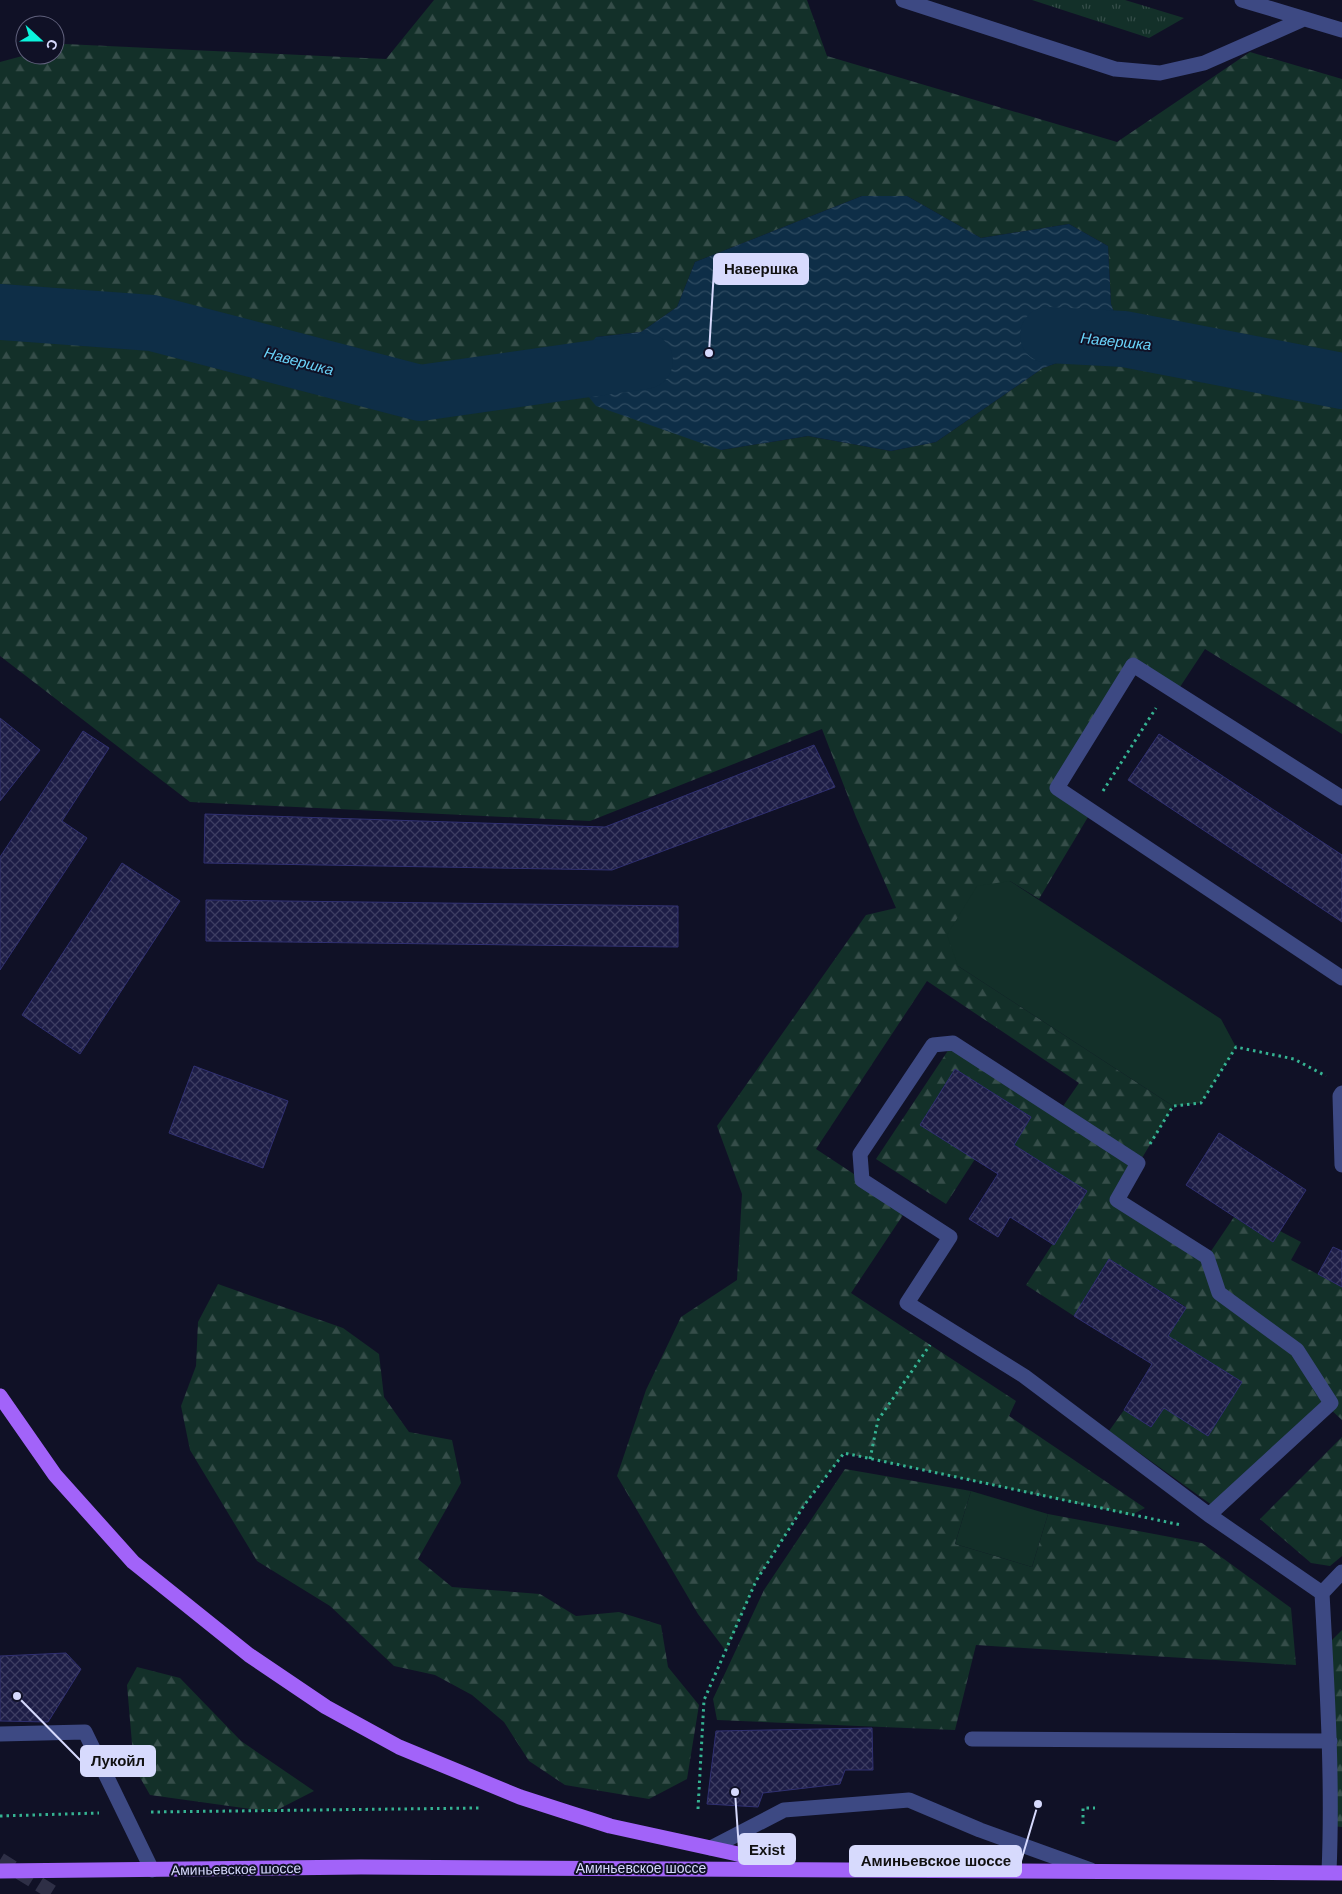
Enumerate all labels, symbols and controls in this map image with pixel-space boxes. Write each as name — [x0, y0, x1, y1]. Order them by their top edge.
north arrow — [15, 15, 65, 65]
text: С — [43, 37, 61, 52]
callout: Навершка — [714, 254, 808, 284]
text: Навершка — [724, 260, 799, 277]
water label: Навершка — [1080, 329, 1152, 353]
water label: Навершка — [262, 344, 336, 378]
callout: Лукойл — [81, 1746, 155, 1776]
text: Лукойл — [91, 1752, 145, 1769]
callout: Exist — [739, 1834, 795, 1864]
text: Exist — [749, 1841, 785, 1858]
callout: Аминьевское шоссе — [850, 1846, 1021, 1876]
text: Аминьевское шоссе — [861, 1852, 1011, 1869]
street label: Аминьевское шоссе — [171, 1860, 302, 1878]
street label: Аминьевское шоссе — [576, 1860, 706, 1876]

